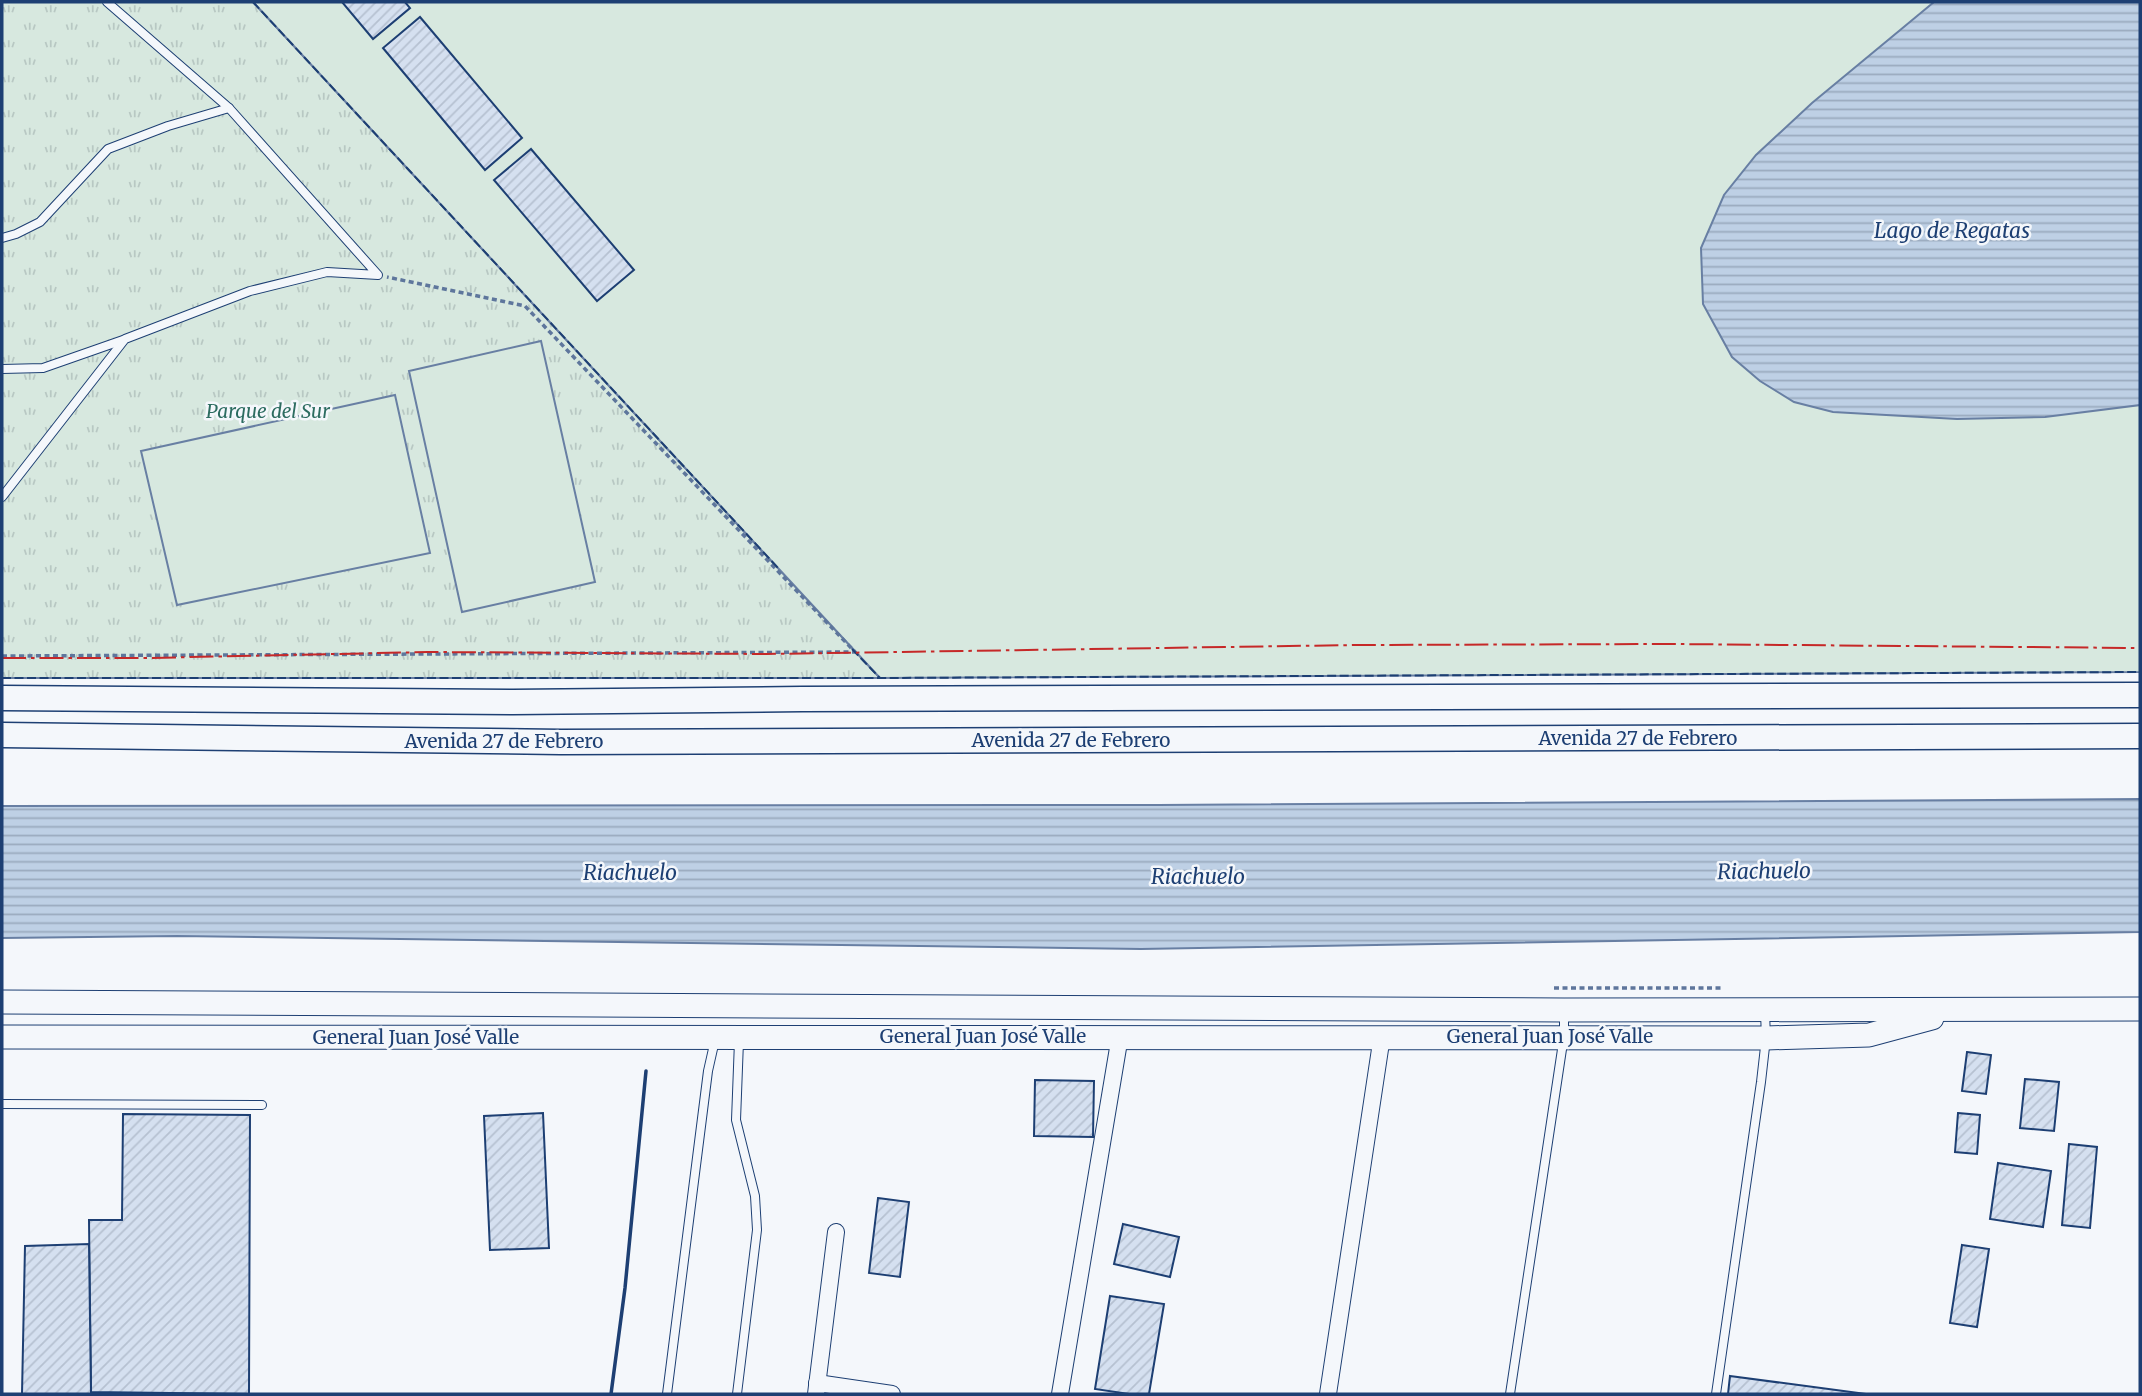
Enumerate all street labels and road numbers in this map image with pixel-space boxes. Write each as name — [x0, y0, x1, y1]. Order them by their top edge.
street label: Avenida 27 de Febrero — [1538, 726, 1737, 750]
street label: Avenida 27 de Febrero — [971, 728, 1170, 752]
street label: Avenida 27 de Febrero — [404, 729, 603, 753]
street label: General Juan José Valle — [880, 1024, 1086, 1048]
street label: General Juan José Valle — [1447, 1024, 1653, 1048]
street label: General Juan José Valle — [313, 1025, 519, 1049]

